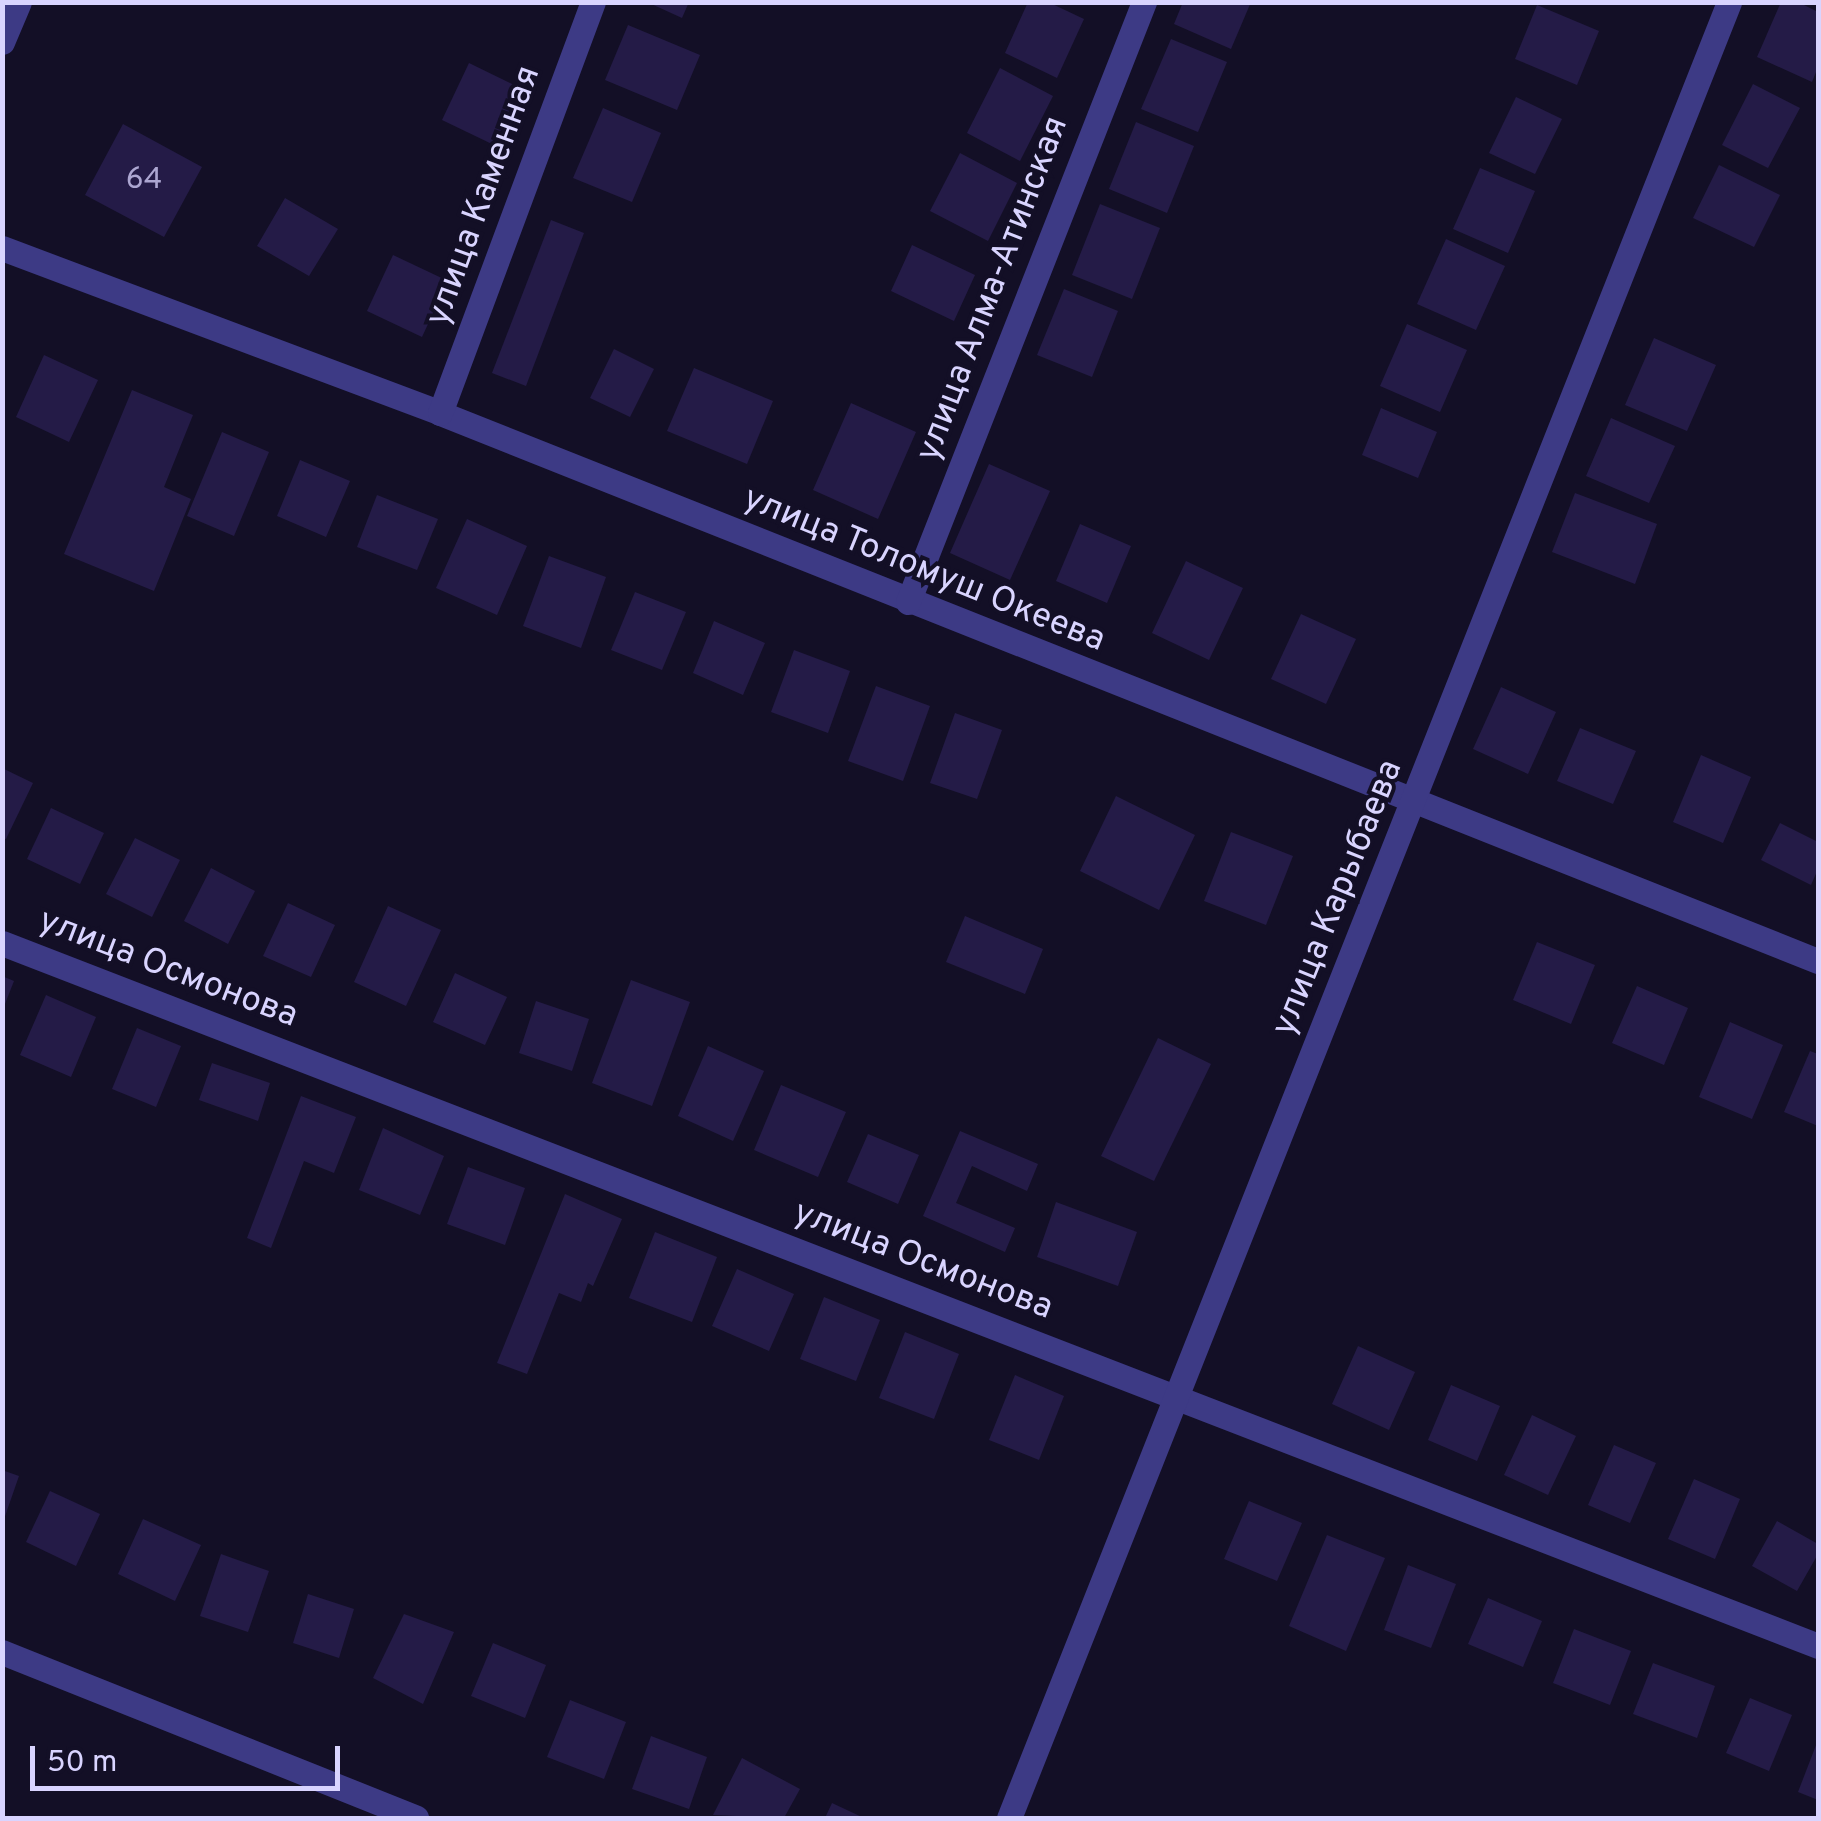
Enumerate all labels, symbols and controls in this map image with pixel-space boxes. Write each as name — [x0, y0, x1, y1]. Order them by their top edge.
street label: улица Каменная — [418, 60, 550, 332]
street label: улица Алма-Атинская — [908, 110, 1078, 468]
house number: 64 — [126, 163, 162, 199]
street label: улица Толомуш Океева — [736, 478, 1112, 662]
street label: улица Карыбаева — [1263, 754, 1413, 1042]
street label: улица Осмонова — [33, 900, 303, 1038]
street label: улица Осмонова — [788, 1192, 1058, 1330]
scale bar — [35, 1726, 345, 1788]
text: 50 m — [47, 1745, 117, 1782]

